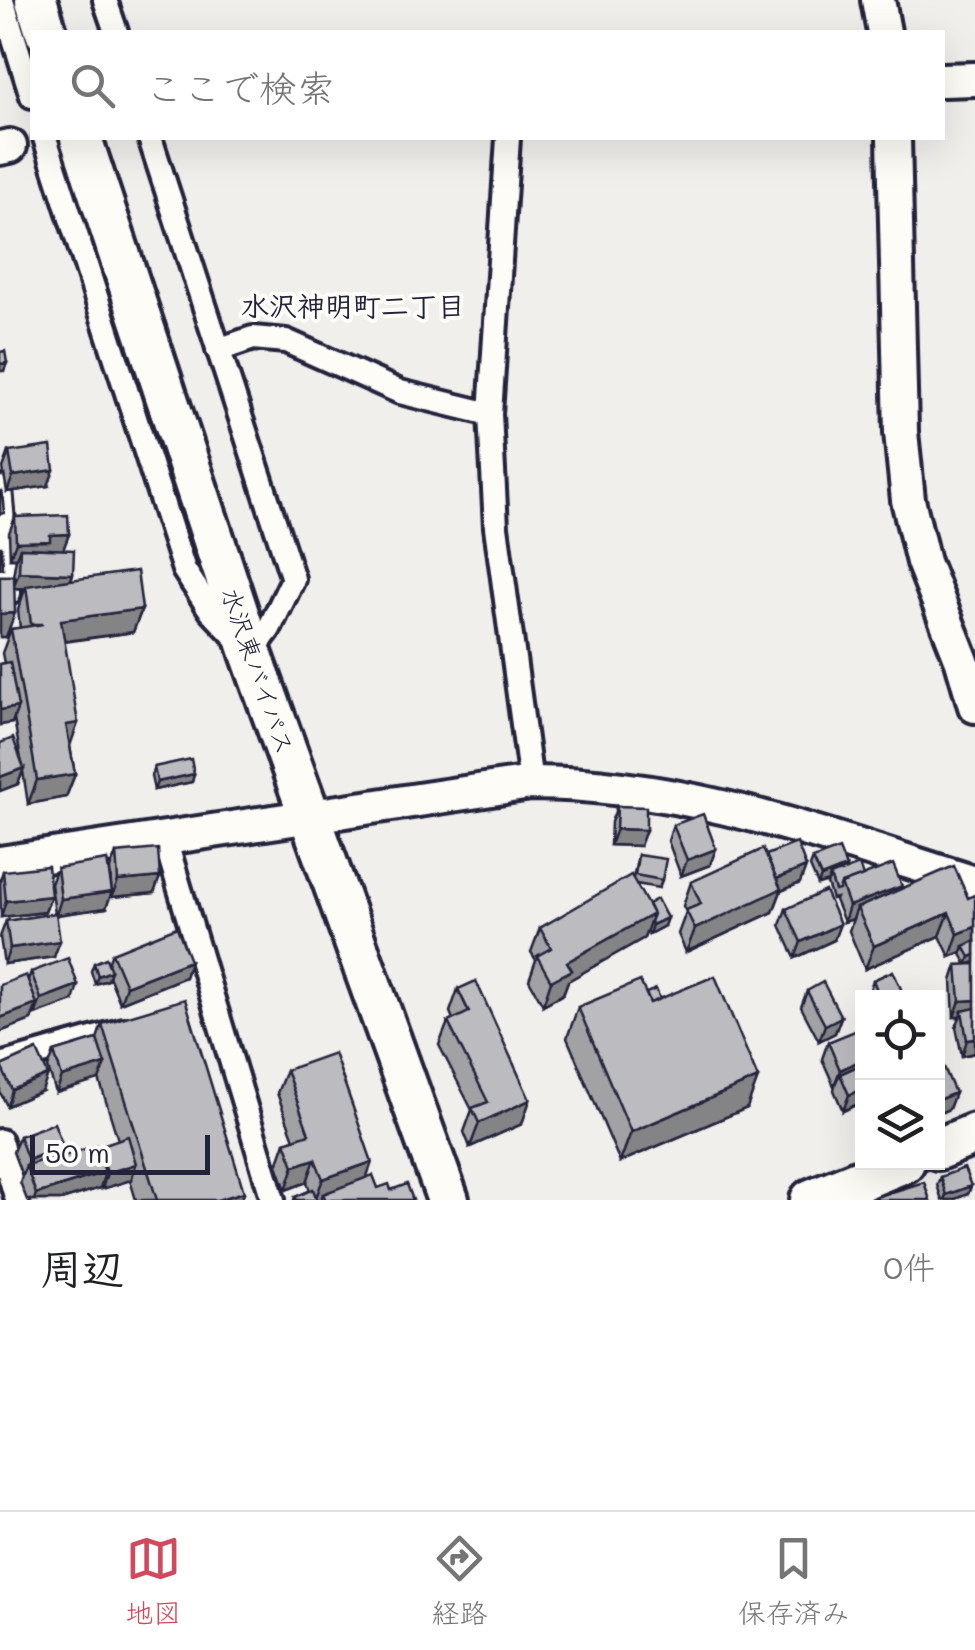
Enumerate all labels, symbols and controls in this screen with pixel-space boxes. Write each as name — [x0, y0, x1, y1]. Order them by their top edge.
search box — [30, 30, 945, 140]
icon: search — [65, 58, 120, 113]
text: ここで検索 — [145, 62, 335, 112]
district label: 水沢神明町二丁目 — [241, 287, 465, 323]
street label: 水沢東バイパス — [215, 583, 302, 758]
map controls — [855, 990, 945, 1170]
button: locate — [855, 990, 945, 1080]
button: layers — [855, 1080, 945, 1170]
scale bar — [30, 1130, 210, 1174]
text: 50 m — [45, 1134, 110, 1170]
text: 周辺 — [40, 1240, 124, 1295]
text: 0件 — [883, 1245, 935, 1287]
tab: 地図 — [125, 1531, 181, 1631]
tab: 経路 — [431, 1531, 488, 1631]
tab: 保存済み — [738, 1531, 850, 1631]

